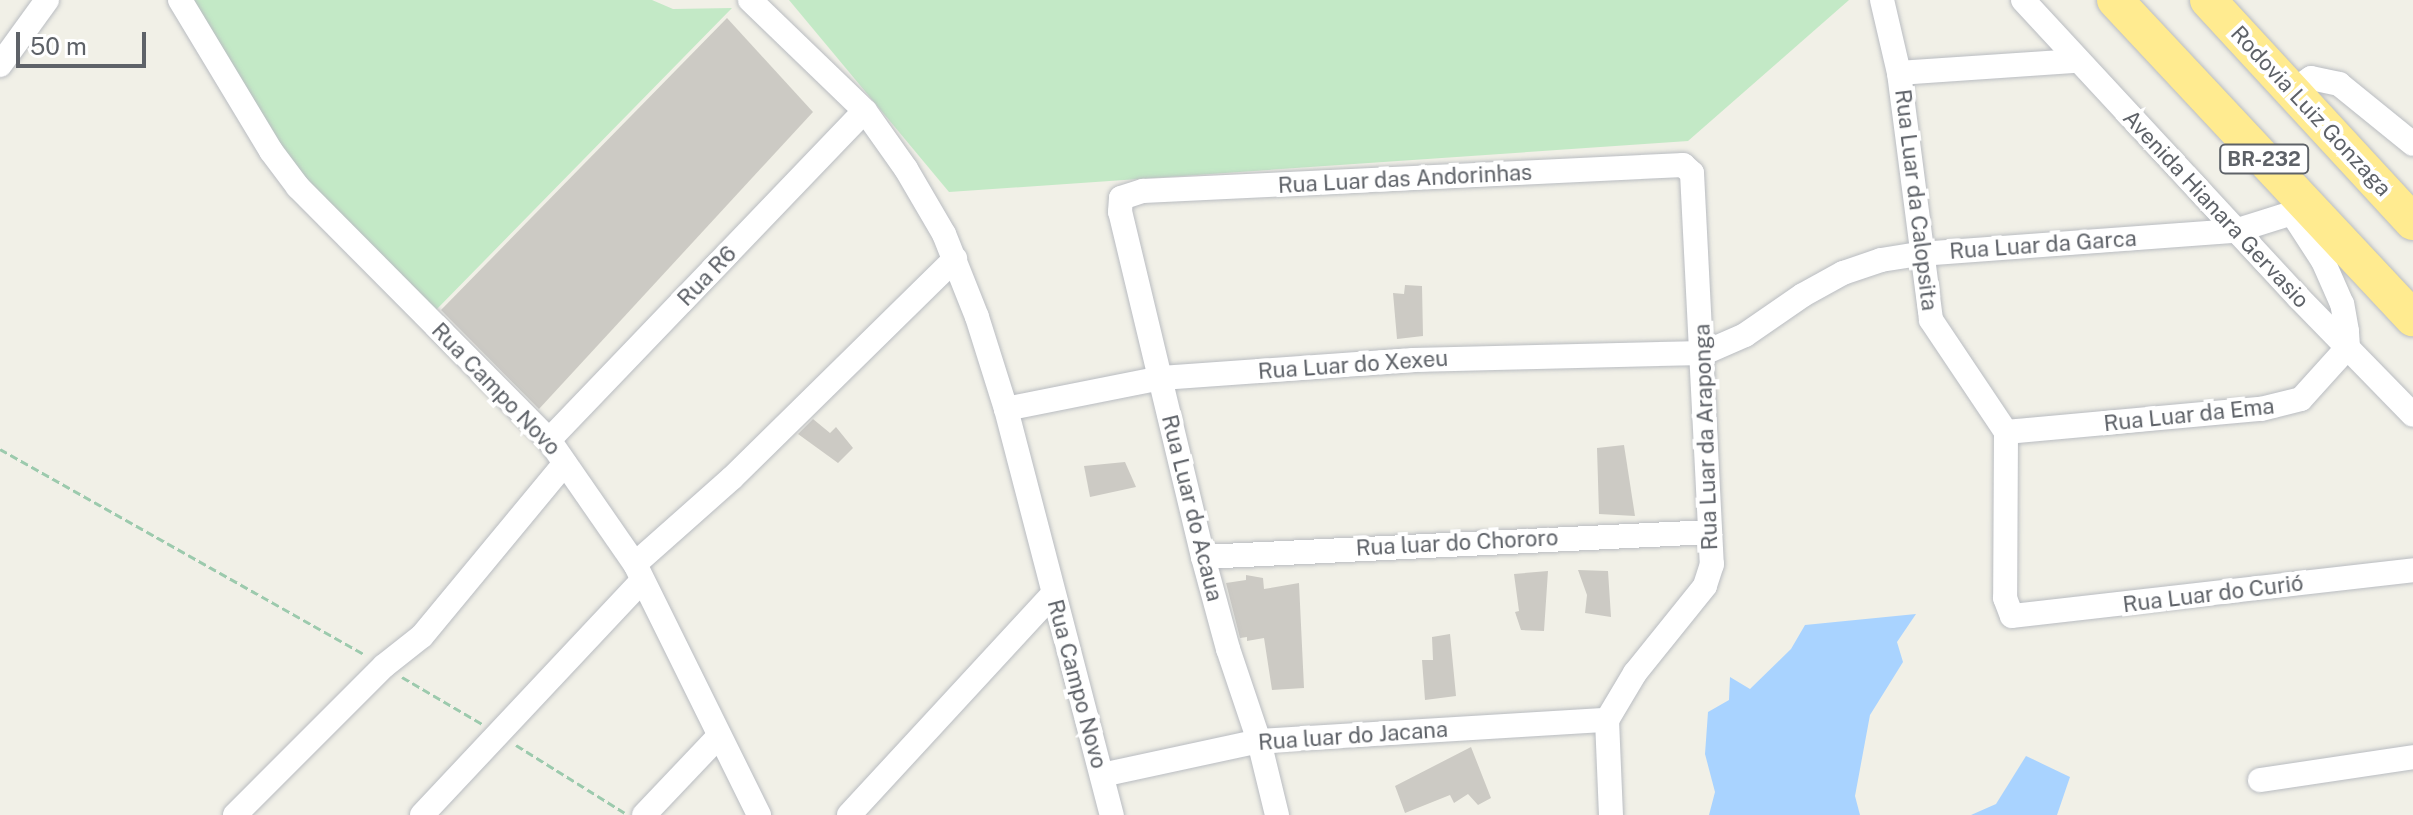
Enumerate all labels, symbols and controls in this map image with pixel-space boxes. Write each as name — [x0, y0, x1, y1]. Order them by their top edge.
scale bar — [20, 16, 150, 66]
street label: Rodovia Luiz Gonzaga — [2225, 20, 2397, 202]
text: 50 m — [30, 32, 87, 60]
street label: Rua Luar da Calopsita — [1889, 88, 1943, 312]
street label: Avenida Hianara Gervasio — [2117, 105, 2315, 313]
road number: BR-232 — [2218, 143, 2310, 175]
street label: Rua Luar das Andorinhas — [1277, 159, 1533, 199]
street label: Rua Luar da Garca — [1948, 225, 2138, 265]
street label: Rua R6 — [672, 240, 742, 312]
street label: Rua Campo Novo — [426, 317, 566, 461]
street label: Rua Luar da Araponga — [1689, 323, 1723, 551]
street label: Rua Luar do Xexeu — [1257, 345, 1449, 385]
street label: Rua Luar da Ema — [2102, 393, 2276, 437]
street label: Rua Luar do Acaua — [1156, 412, 1228, 604]
street label: Rua luar do Chororo — [1355, 525, 1559, 561]
street label: Rua Luar do Curió — [2121, 570, 2305, 618]
street label: Rua Campo Novo — [1042, 597, 1112, 771]
street label: Rua luar do Jacana — [1257, 716, 1449, 756]

